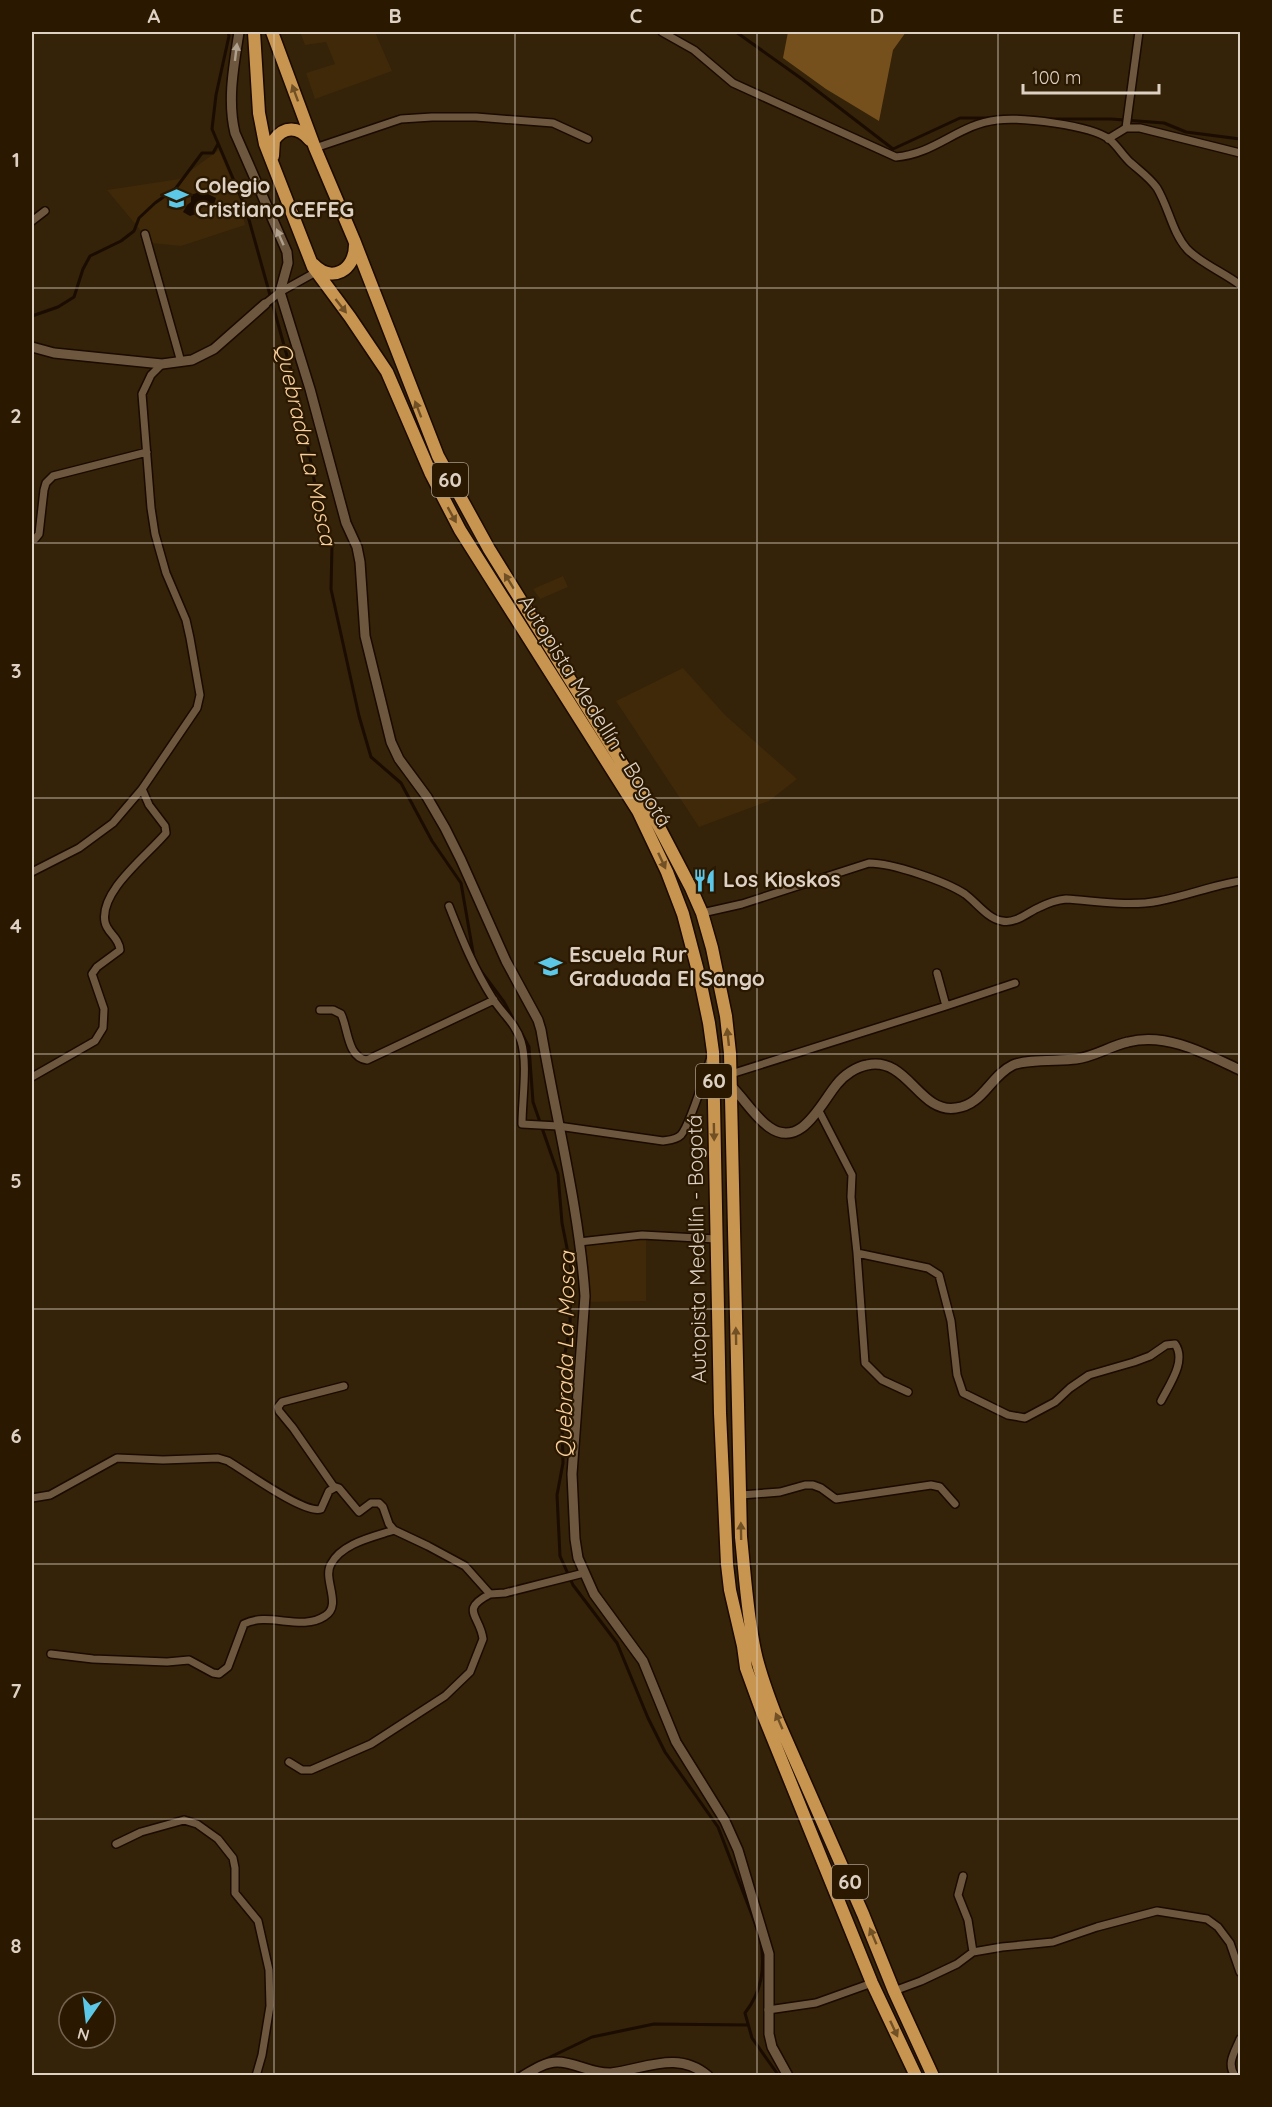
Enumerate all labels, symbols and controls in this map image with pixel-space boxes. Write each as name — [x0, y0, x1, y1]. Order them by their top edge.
text: A — [148, 3, 161, 28]
text: B — [388, 3, 402, 28]
text: C — [630, 3, 643, 28]
text: D — [870, 3, 884, 28]
text: E — [1112, 3, 1124, 28]
one-way arrow — [232, 42, 241, 61]
scale bar — [1023, 57, 1160, 95]
text: 100 m — [1032, 66, 1081, 89]
one-way arrow — [289, 84, 299, 102]
text: 1 — [12, 147, 20, 172]
place label: Colegio Cristiano CEFEG — [195, 172, 354, 222]
school or university icon: Colegio Cristiano CEFEG — [164, 185, 190, 211]
one-way arrow — [275, 227, 285, 245]
one-way arrow — [335, 298, 348, 314]
water label: Quebrada La Mosca — [269, 340, 343, 550]
one-way arrow — [413, 400, 423, 418]
text: 2 — [10, 403, 22, 428]
road number: 60 — [432, 463, 468, 497]
one-way arrow — [447, 506, 457, 523]
one-way arrow — [504, 573, 515, 589]
street label: Autopista Medellín - Bogotá — [514, 590, 678, 831]
text: 3 — [11, 658, 21, 683]
one-way arrow — [657, 852, 666, 869]
place label: Los Kioskos — [723, 866, 841, 892]
restaurant icon: Los Kioskos — [692, 867, 718, 893]
text: 4 — [10, 913, 22, 938]
place label: Escuela Rur Graduada El Sango — [569, 941, 765, 991]
school or university icon: Escuela Rur Graduada El Sango — [538, 954, 564, 980]
one-way arrow — [723, 1027, 733, 1046]
road number: 60 — [696, 1064, 732, 1098]
street label: Autopista Medellín - Bogotá — [681, 1114, 711, 1384]
one-way arrow — [710, 1123, 719, 1142]
text: 5 — [10, 1168, 22, 1193]
water label: Quebrada La Mosca — [549, 1250, 581, 1459]
one-way arrow — [731, 1327, 741, 1346]
text: 6 — [10, 1423, 22, 1448]
one-way arrow — [737, 1522, 746, 1541]
text: 7 — [11, 1678, 22, 1703]
one-way arrow — [774, 1712, 784, 1730]
road number: 60 — [832, 1865, 868, 1899]
one-way arrow — [868, 1927, 878, 1945]
text: 8 — [11, 1933, 22, 1958]
north arrow — [57, 1990, 117, 2050]
one-way arrow — [890, 2021, 899, 2038]
text: N — [75, 2023, 91, 2046]

